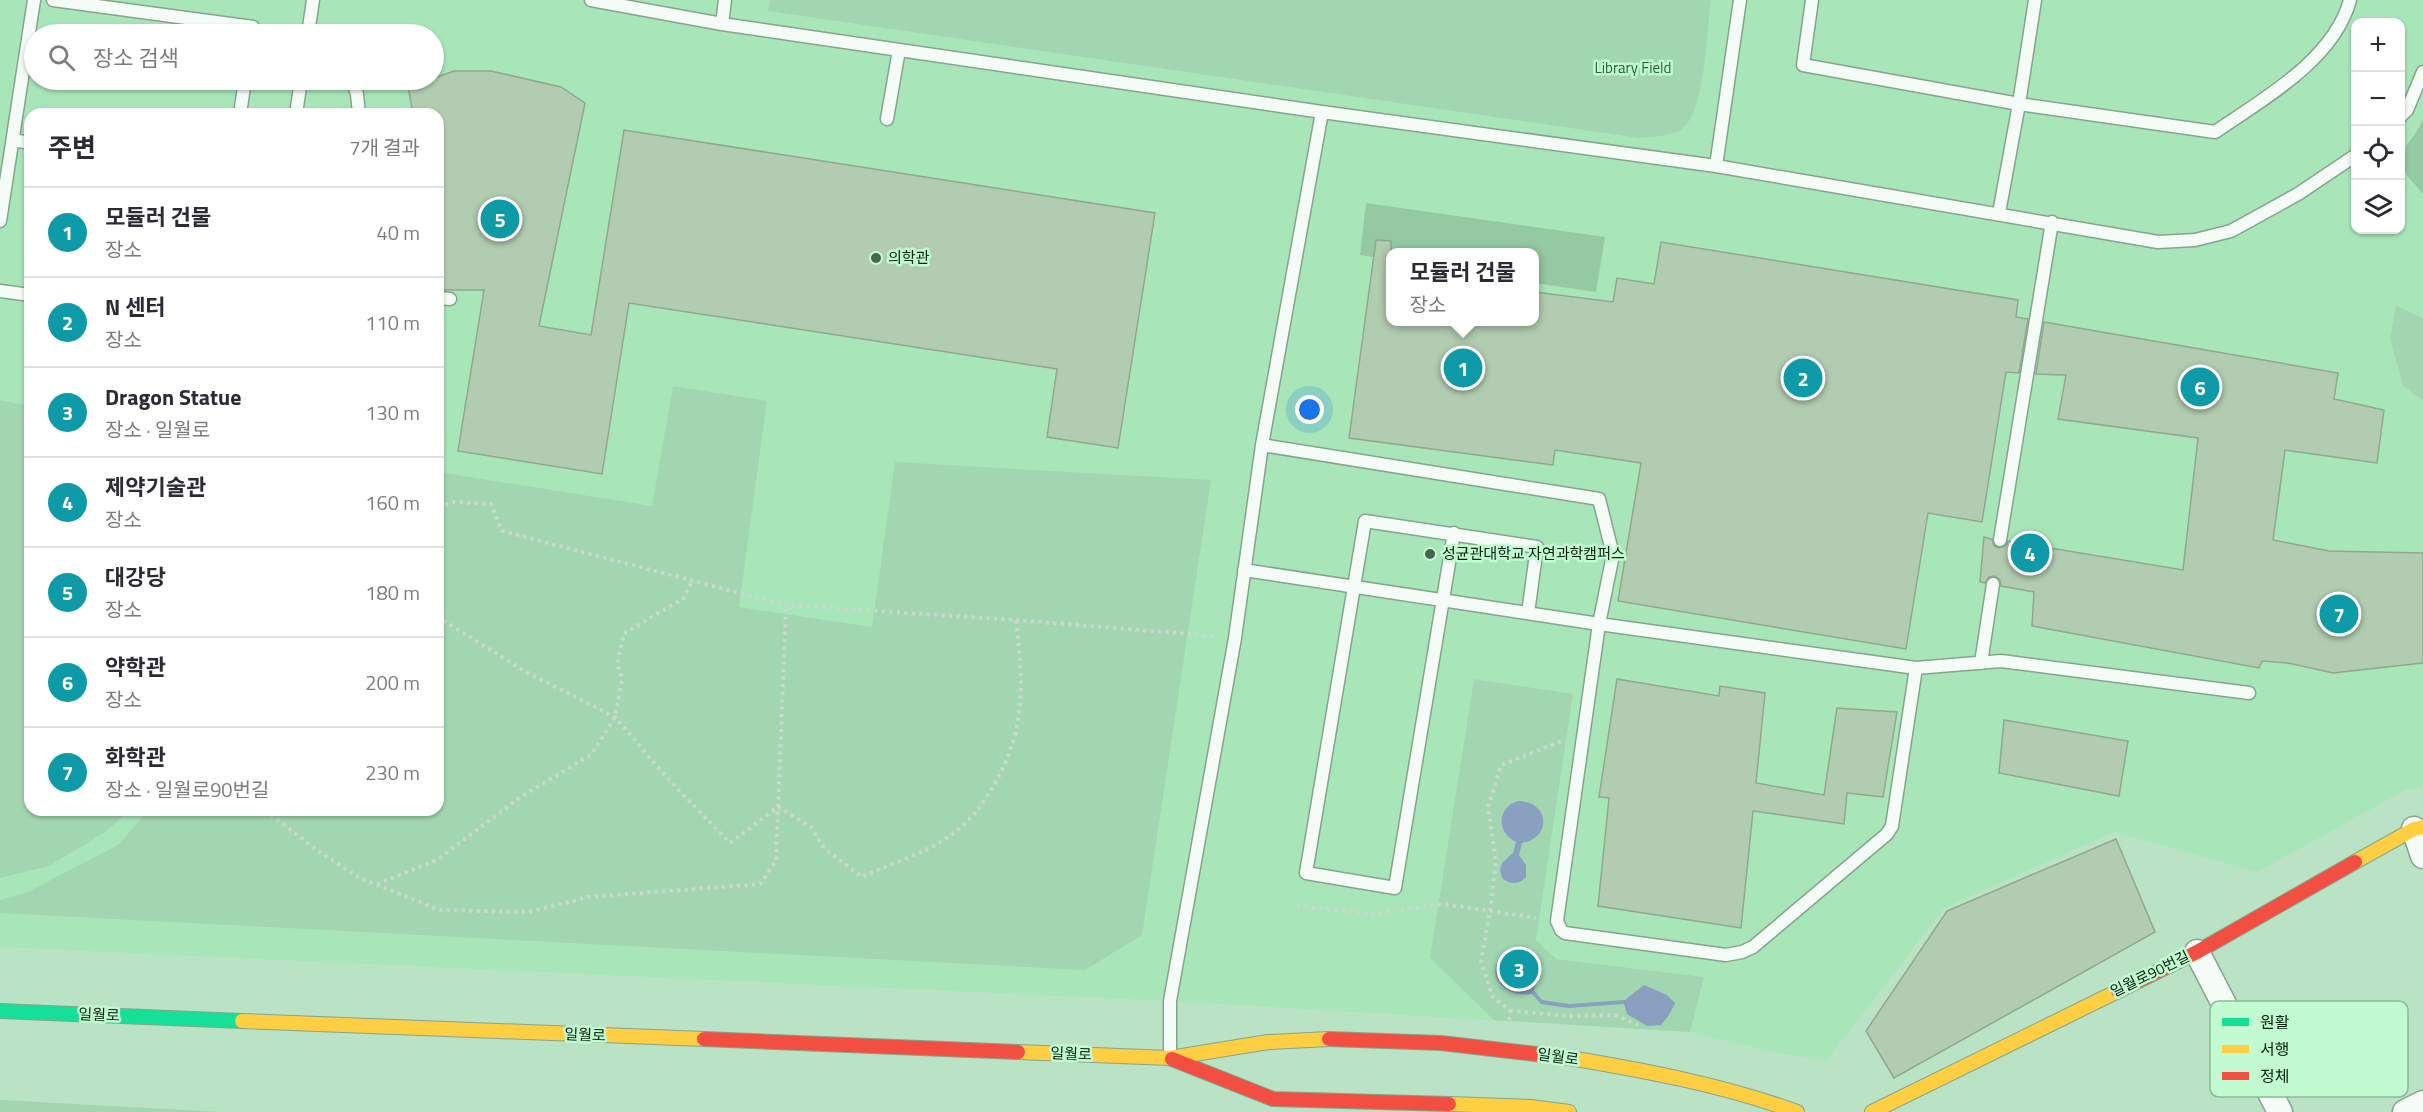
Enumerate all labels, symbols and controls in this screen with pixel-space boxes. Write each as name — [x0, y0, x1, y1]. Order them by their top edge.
map controls — [2351, 18, 2405, 234]
button: + — [2351, 18, 2405, 72]
search box — [24, 24, 444, 90]
icon: search — [45, 41, 78, 74]
text: 장소 검색 — [93, 41, 179, 75]
park label: Library Field — [1595, 56, 1671, 79]
button: − — [2351, 72, 2405, 126]
button: locate — [2351, 126, 2405, 180]
text: 주변 — [48, 128, 96, 167]
text: 7개 결과 — [349, 132, 420, 163]
button: layers — [2351, 180, 2405, 234]
pin: 5 — [480, 196, 520, 242]
text: 모듈러 건물 — [105, 200, 211, 234]
text: 1 — [62, 217, 73, 248]
text: 40 m — [376, 217, 420, 248]
text: 장소 — [105, 234, 142, 265]
place label: 의학관 — [888, 246, 930, 269]
popup — [1386, 248, 1539, 326]
marker: 의학관 — [869, 251, 883, 265]
text: 모듈러 건물 — [1409, 255, 1516, 289]
text: 장소 — [1409, 289, 1446, 320]
text: N 센터 — [105, 290, 166, 324]
text: 2 — [62, 307, 73, 338]
text: 110 m — [365, 307, 420, 338]
text: 장소 — [105, 324, 142, 355]
pin: 1 — [1444, 346, 1482, 391]
pin: 2 — [1784, 356, 1822, 400]
pin: 6 — [2180, 364, 2220, 410]
text: Dragon Statue — [105, 380, 241, 414]
your location — [1295, 395, 1324, 424]
text: 3 — [62, 397, 73, 428]
text: 130 m — [365, 397, 420, 428]
text: 장소 · 일월로 — [105, 414, 210, 445]
text: 제약기술관 — [105, 470, 206, 504]
text: 4 — [62, 487, 73, 518]
text: 160 m — [365, 487, 420, 518]
text: 장소 — [105, 504, 142, 535]
pin: 4 — [2010, 530, 2050, 576]
place label: 성균관대학교 자연과학캠퍼스 — [1442, 542, 1625, 565]
marker: 성균관대학교 자연과학캠퍼스 — [1423, 547, 1437, 561]
text: 대강당 — [105, 560, 166, 594]
text: 5 — [62, 577, 73, 608]
text: 180 m — [365, 577, 420, 608]
pin: 7 — [2320, 592, 2358, 636]
text: 장소 — [105, 594, 142, 625]
text: 약학관 — [105, 650, 166, 684]
text: 6 — [62, 667, 73, 698]
text: 200 m — [365, 667, 420, 698]
text: 장소 — [105, 684, 142, 715]
text: 화학관 — [105, 740, 166, 774]
text: 7 — [62, 757, 73, 788]
text: 230 m — [365, 757, 420, 788]
text: 장소 · 일월로90번길 — [105, 774, 269, 805]
street label: 일월로90번길 — [2106, 944, 2193, 1003]
pin: 3 — [1500, 946, 1538, 992]
legend — [2210, 1001, 2408, 1097]
street label: 일월로 — [78, 1002, 120, 1027]
text: 원활 — [2260, 1010, 2290, 1034]
street label: 일월로 — [564, 1022, 606, 1047]
text: 서행 — [2260, 1037, 2289, 1061]
street label: 일월로 — [1050, 1041, 1092, 1066]
street label: 일월로 — [1536, 1042, 1580, 1071]
text: 정체 — [2260, 1064, 2289, 1088]

